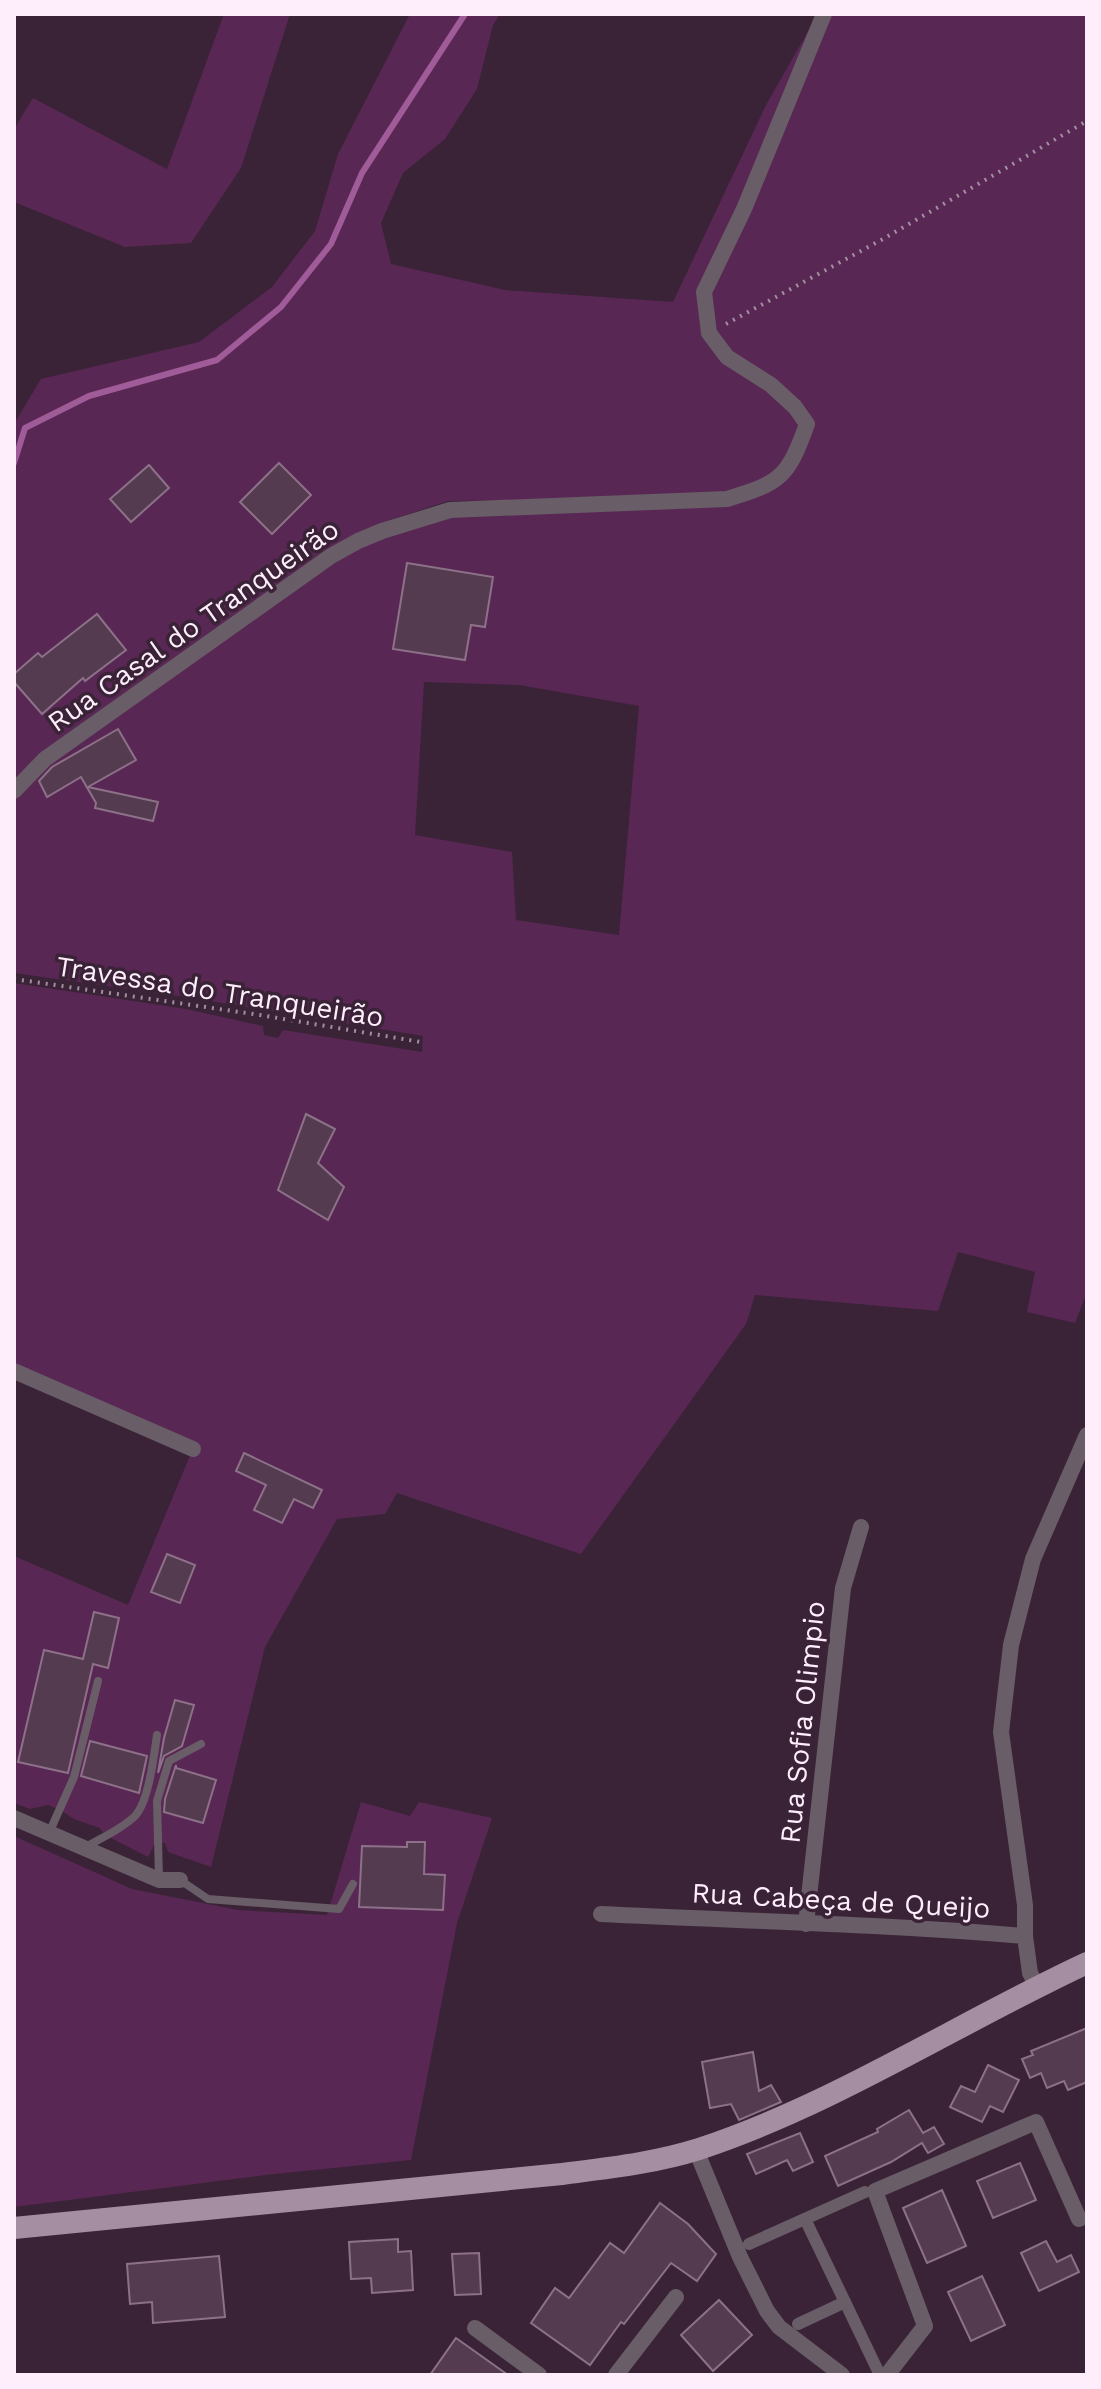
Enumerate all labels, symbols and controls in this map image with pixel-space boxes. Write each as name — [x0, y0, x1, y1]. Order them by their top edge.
street label: Rua Casal do Tranqueirão — [41, 512, 345, 739]
street label: Travessa do Tranqueirão — [54, 949, 386, 1034]
street label: Rua Sofia Olimpio — [773, 1599, 832, 1845]
street label: Rua Cabeça de Queijo — [691, 1876, 991, 1925]

